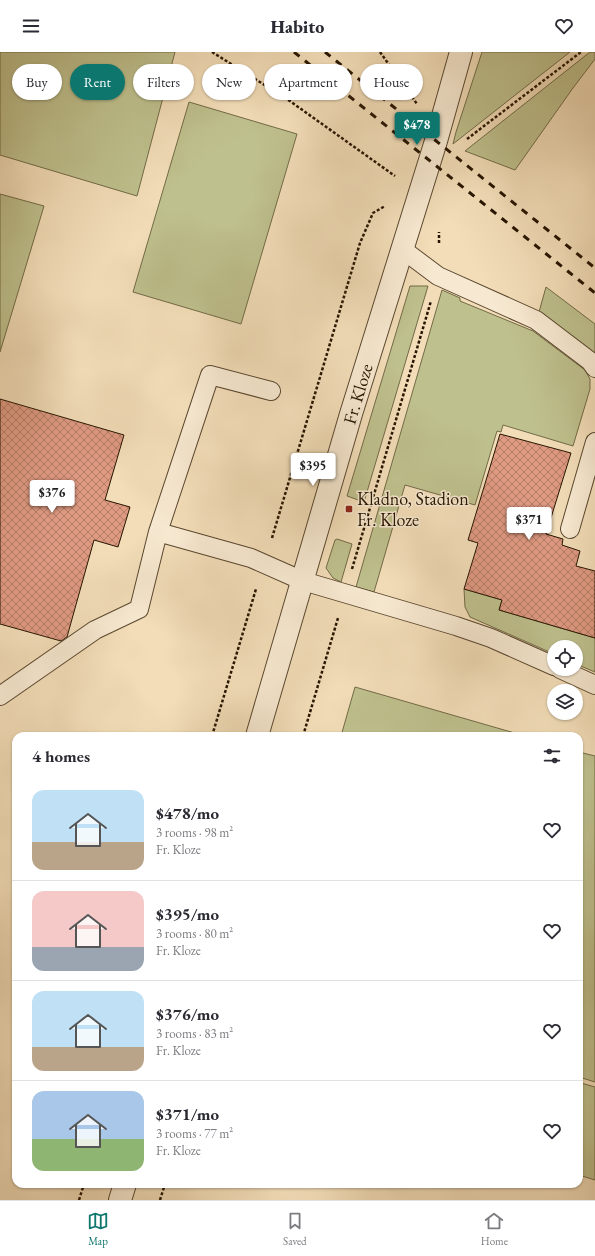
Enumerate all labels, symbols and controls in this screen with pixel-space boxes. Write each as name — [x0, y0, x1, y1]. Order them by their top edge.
icon: menu — [20, 15, 42, 37]
text: Habito — [271, 15, 324, 38]
icon: heart — [553, 15, 575, 37]
chip: Buy — [12, 64, 62, 100]
chip: Rent — [70, 64, 125, 100]
chip: Filters — [133, 64, 194, 100]
chip: New — [202, 64, 256, 100]
chip: Apartment — [264, 64, 352, 100]
chip: House — [360, 64, 423, 100]
pin: $478 — [393, 112, 441, 146]
text: $478 — [404, 116, 430, 133]
street label: Fr. Kloze — [337, 361, 378, 427]
pin: $395 — [289, 453, 337, 487]
text: $395 — [300, 457, 326, 474]
pin: $376 — [28, 480, 76, 514]
text: $376 — [39, 484, 65, 501]
place label: Kladno, Stadion Fr. Kloze — [357, 487, 469, 531]
marker: Kladno, Stadion Fr. Kloze — [344, 504, 354, 514]
pin: $371 — [505, 507, 553, 541]
text: $371 — [516, 511, 542, 528]
map controls — [547, 640, 583, 720]
button: locate — [547, 640, 583, 676]
button: layers — [547, 684, 583, 720]
text: 4 homes — [32, 745, 90, 767]
icon: filters — [541, 745, 563, 767]
text: $478/mo — [156, 802, 219, 824]
icon: home — [64, 806, 112, 854]
icon: heart — [541, 819, 563, 841]
text: 3 rooms · 98 m² — [156, 824, 233, 841]
text: Fr. Kloze — [156, 841, 201, 858]
text: $395/mo — [156, 903, 219, 925]
icon: home — [64, 907, 112, 955]
icon: heart — [541, 920, 563, 942]
text: 3 rooms · 80 m² — [156, 925, 233, 942]
text: Fr. Kloze — [156, 942, 201, 959]
text: $376/mo — [156, 1003, 219, 1025]
icon: home — [64, 1007, 112, 1055]
icon: heart — [541, 1020, 563, 1042]
text: 3 rooms · 83 m² — [156, 1025, 233, 1042]
text: Fr. Kloze — [156, 1042, 201, 1059]
text: $371/mo — [156, 1103, 219, 1125]
icon: home — [64, 1107, 112, 1155]
icon: heart — [541, 1120, 563, 1142]
text: 3 rooms · 77 m² — [156, 1125, 233, 1142]
text: Fr. Kloze — [156, 1142, 201, 1159]
tab: Map — [87, 1210, 109, 1248]
tab: Saved — [283, 1210, 307, 1248]
tab: Home — [481, 1210, 508, 1248]

